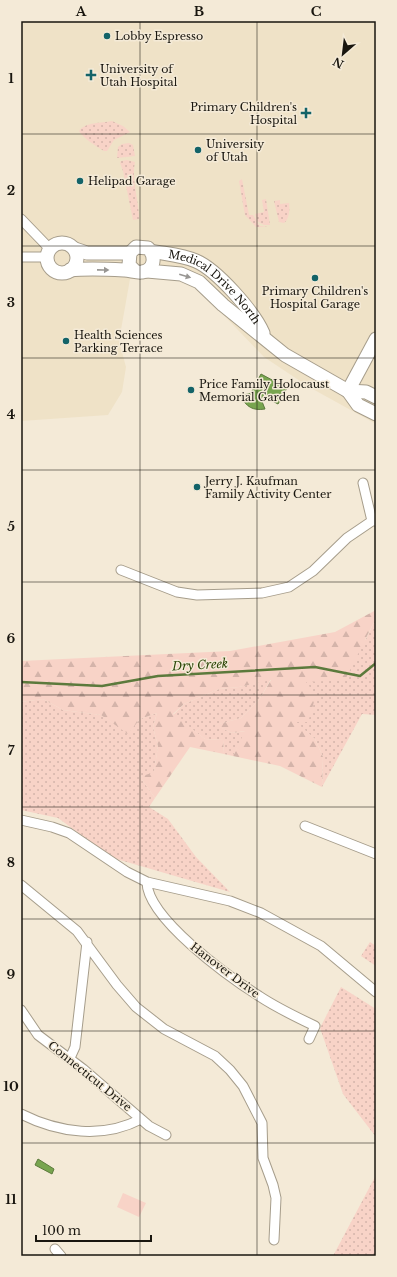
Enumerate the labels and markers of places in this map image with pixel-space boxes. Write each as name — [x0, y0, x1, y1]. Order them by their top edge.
place label: Lobby Espresso — [115, 29, 203, 43]
marker: Lobby Espresso — [102, 31, 112, 41]
place label: University of Utah Hospital — [100, 62, 178, 89]
marker: University of Utah Hospital — [85, 69, 97, 81]
place label: Primary Children's Hospital — [190, 100, 297, 127]
marker: Primary Children's Hospital — [300, 107, 312, 119]
place label: University of Utah — [206, 137, 264, 164]
marker: University of Utah — [193, 145, 203, 155]
place label: Helipad Garage — [88, 174, 176, 188]
marker: Helipad Garage — [75, 176, 85, 186]
marker: Primary Children's Hospital Garage — [310, 273, 320, 283]
place label: Primary Children's Hospital Garage — [262, 284, 368, 311]
place label: Health Sciences Parking Terrace — [74, 328, 163, 355]
marker: Health Sciences Parking Terrace — [61, 336, 71, 346]
place label: Price Family Holocaust Memorial Garden — [199, 377, 330, 404]
marker: Price Family Holocaust Memorial Garden — [186, 385, 196, 395]
place label: Jerry J. Kaufman Family Activity Center — [203, 474, 332, 501]
marker: Jerry J. Kaufman Family Activity Center — [192, 482, 202, 492]

